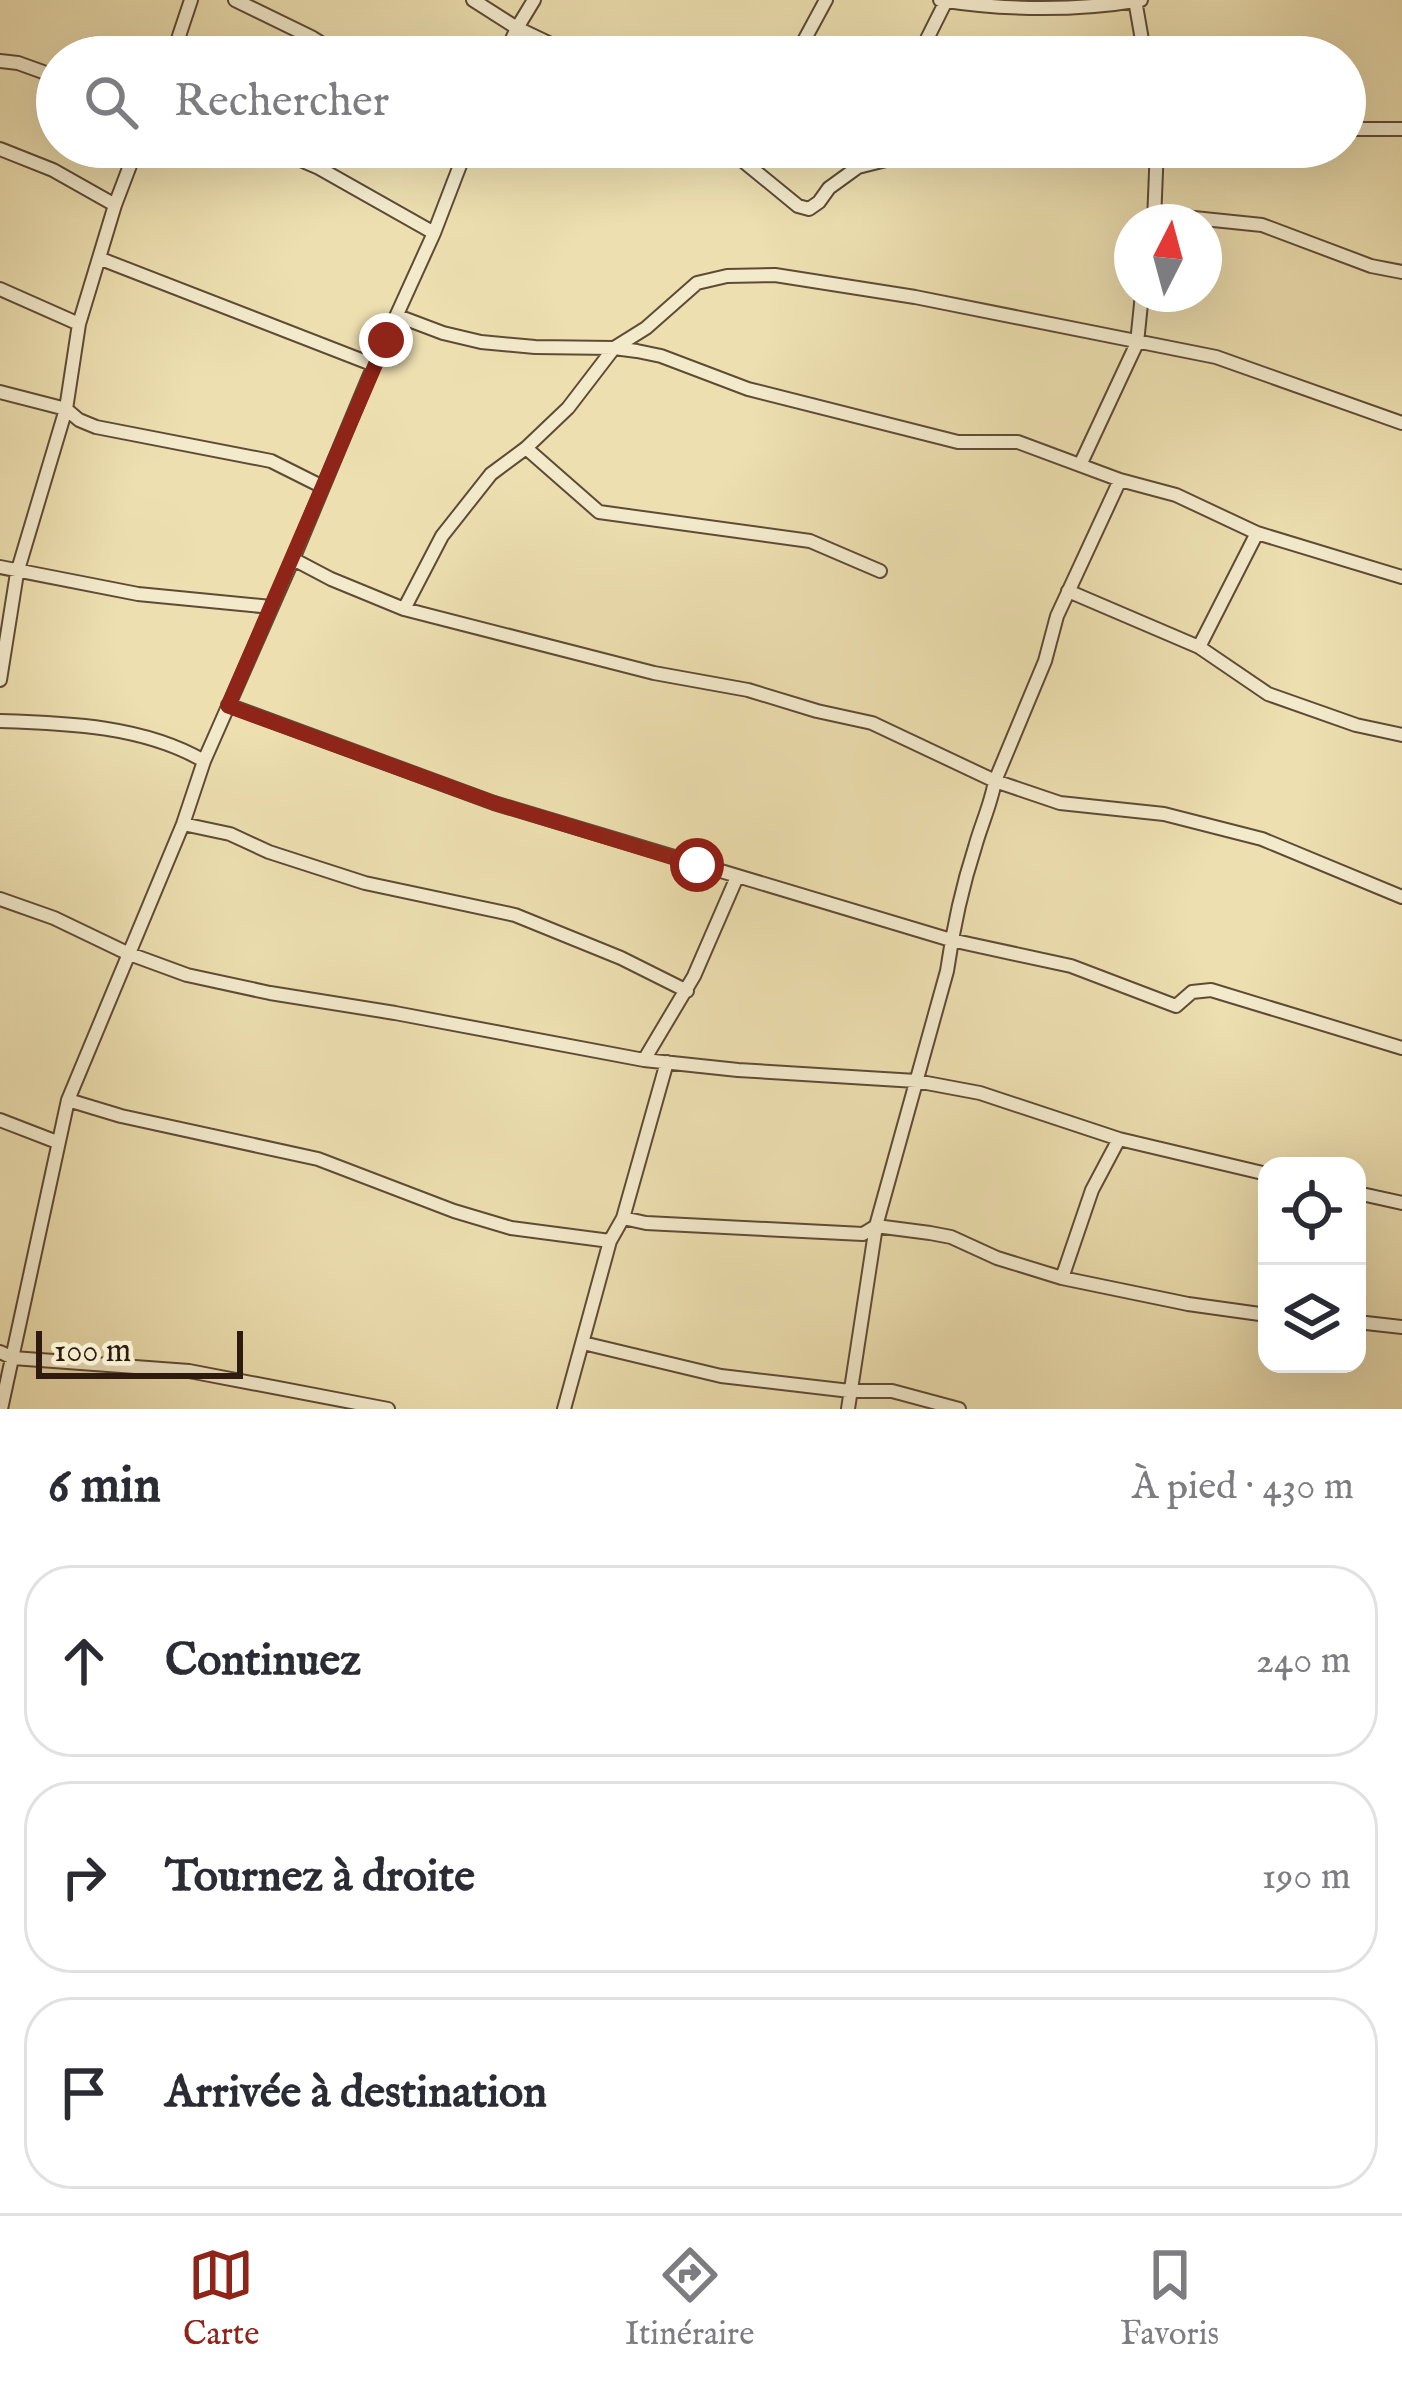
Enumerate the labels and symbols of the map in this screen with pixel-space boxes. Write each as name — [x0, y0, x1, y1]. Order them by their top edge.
north arrow — [1114, 204, 1222, 312]
route end — [359, 313, 413, 367]
route start — [670, 838, 724, 892]
scale bar — [36, 1325, 243, 1378]

